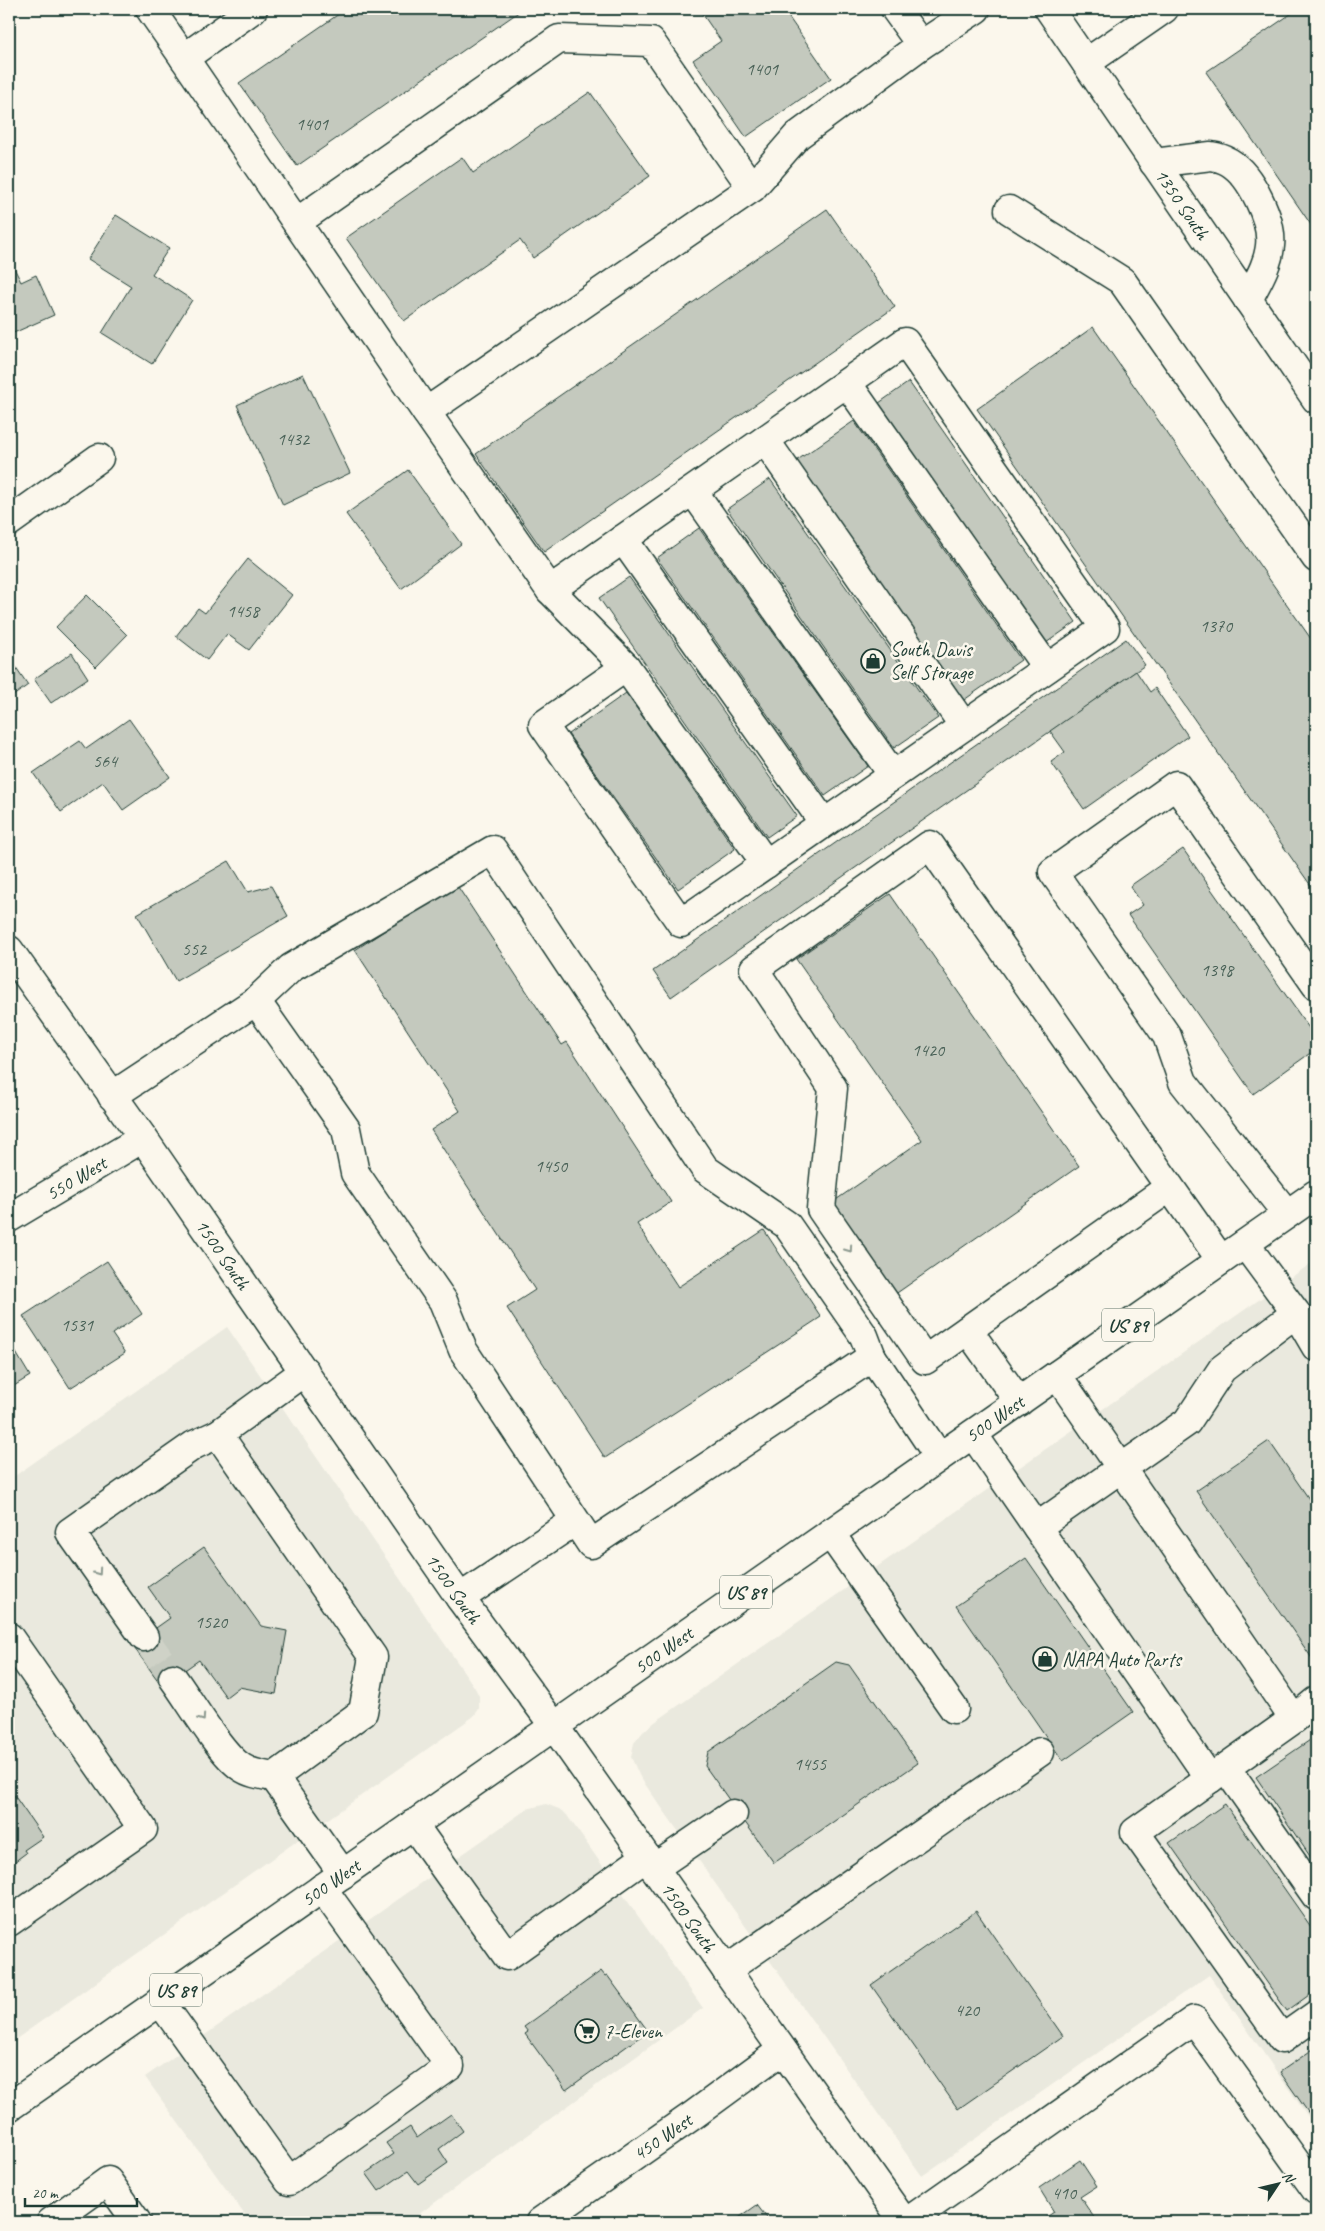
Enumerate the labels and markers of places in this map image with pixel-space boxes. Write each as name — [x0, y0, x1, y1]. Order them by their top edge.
place label: South Davis Self Storage — [890, 637, 974, 685]
shop icon: South Davis Self Storage — [860, 648, 886, 674]
shop icon: NAPA Auto Parts — [1032, 1646, 1058, 1672]
place label: NAPA Auto Parts — [1062, 1647, 1183, 1672]
supermarket icon: 7-Eleven — [574, 2018, 600, 2044]
place label: 7-Eleven — [604, 2019, 663, 2044]

